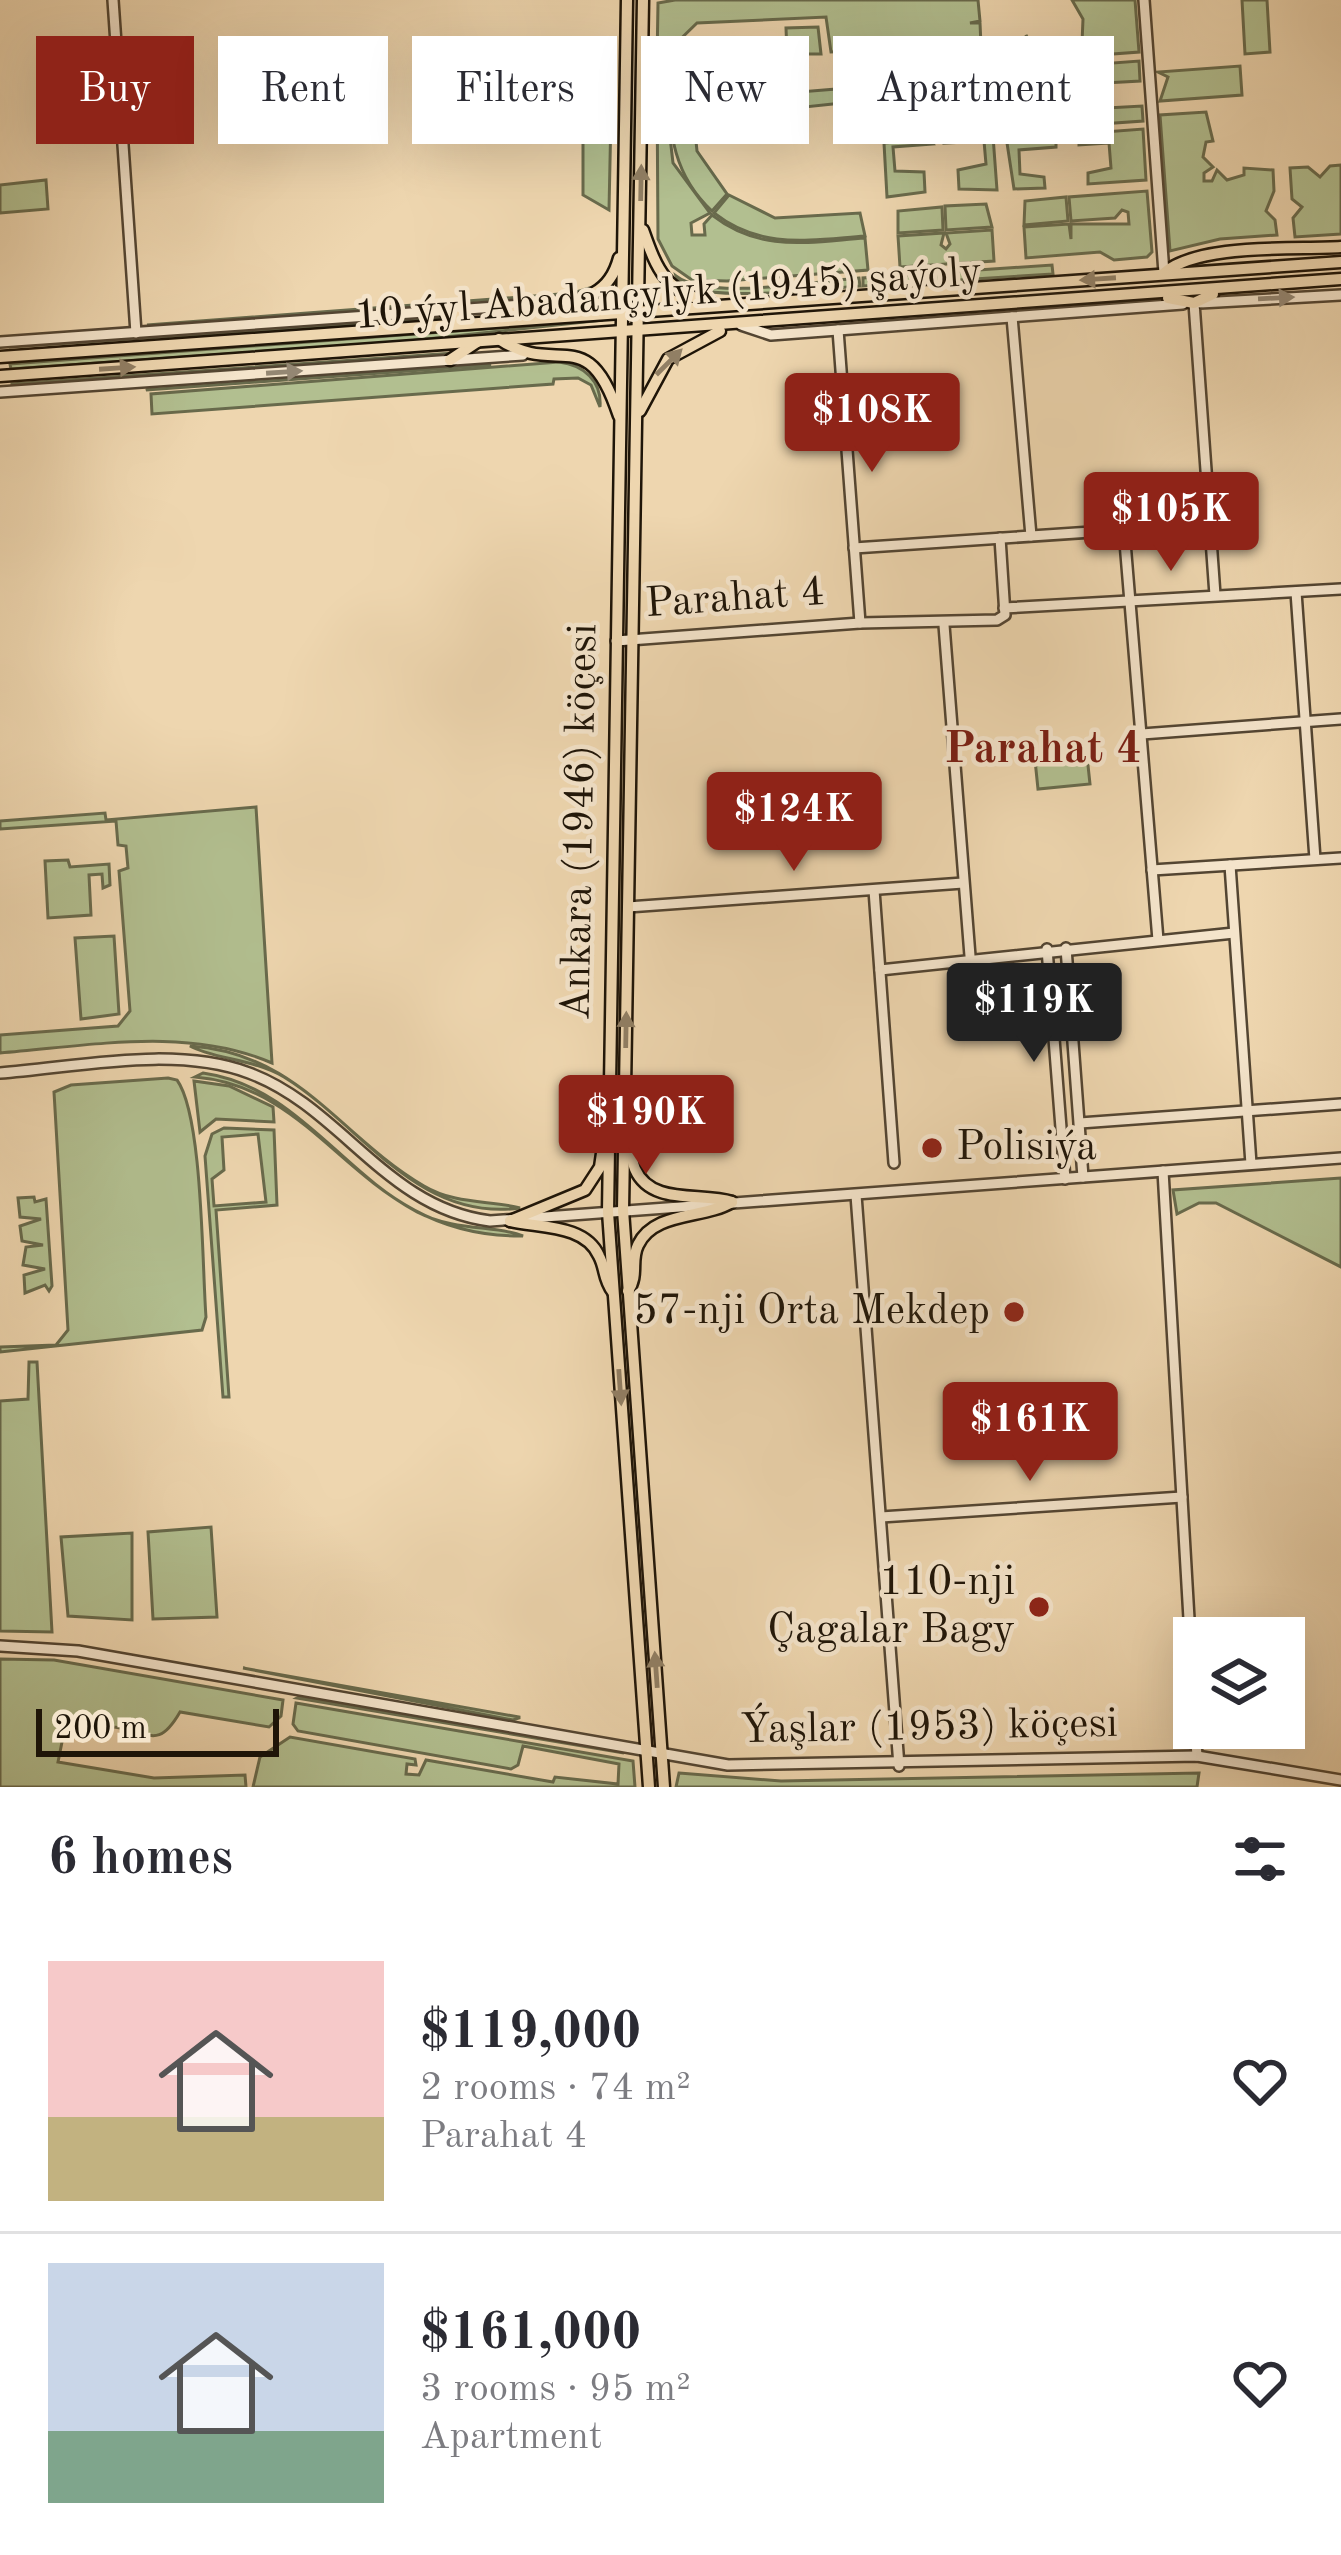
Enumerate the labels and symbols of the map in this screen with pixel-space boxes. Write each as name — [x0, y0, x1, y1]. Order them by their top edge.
one-way arrow — [631, 163, 650, 201]
street label: 10 ýyl Abadançylyk (1945) şaýoly — [353, 252, 983, 338]
one-way arrow — [1079, 270, 1116, 289]
one-way arrow — [1257, 289, 1295, 308]
one-way arrow — [655, 348, 683, 376]
one-way arrow — [99, 358, 136, 377]
one-way arrow — [266, 363, 303, 382]
pin: $108K — [788, 373, 956, 475]
pin: $105K — [1087, 472, 1255, 574]
street label: Parahat 4 — [644, 572, 826, 626]
street label: Ankara (1946) köçesi — [557, 623, 605, 1021]
district label: Parahat 4 — [944, 728, 1142, 773]
pin: $124K — [710, 772, 878, 874]
pin: $119K — [950, 963, 1118, 1065]
one-way arrow — [616, 1010, 635, 1048]
pin: $190K — [562, 1075, 730, 1177]
place label: Polisiýa — [956, 1127, 1097, 1169]
marker: Polisiýa — [919, 1135, 945, 1161]
place label: 57-nji Orta Mekdep — [633, 1291, 990, 1333]
marker: 57-nji Orta Mekdep — [1001, 1299, 1027, 1325]
one-way arrow — [611, 1369, 630, 1406]
pin: $161K — [946, 1382, 1114, 1484]
place label: 110-nji Çagalar Bagy — [767, 1562, 1015, 1652]
marker: 110-nji Çagalar Bagy — [1026, 1594, 1052, 1620]
one-way arrow — [646, 1651, 665, 1688]
street label: Ýaşlar (1953) köçesi — [739, 1696, 1118, 1752]
scale bar — [36, 1703, 279, 1756]

